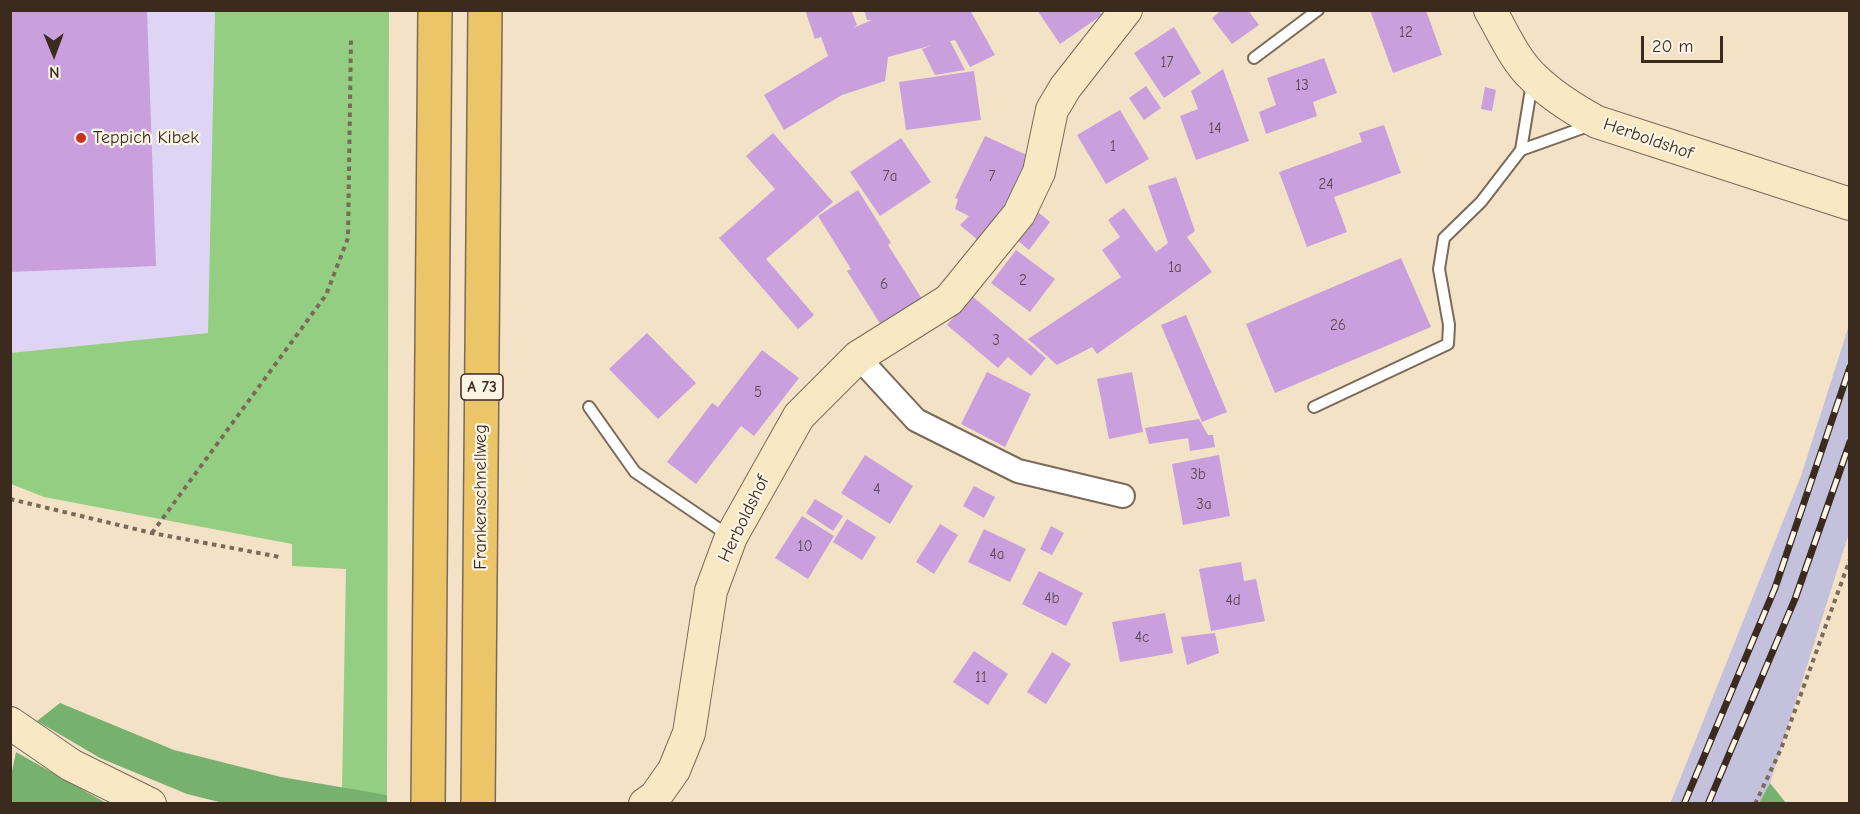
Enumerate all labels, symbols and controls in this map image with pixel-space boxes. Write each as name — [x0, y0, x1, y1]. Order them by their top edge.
north arrow — [24, 24, 84, 84]
house number: 12 — [1399, 24, 1413, 42]
scale bar — [1644, 24, 1726, 62]
text: 20 m — [1652, 36, 1693, 57]
house number: 17 — [1160, 54, 1174, 72]
text: N — [49, 63, 60, 81]
house number: 13 — [1295, 77, 1309, 95]
street label: Herboldshof — [1600, 114, 1696, 164]
house number: 14 — [1208, 120, 1222, 138]
place label: Teppich Kibek — [93, 127, 199, 149]
marker: Teppich Kibek — [74, 131, 88, 145]
house number: 1 — [1110, 138, 1116, 156]
house number: 7a — [883, 168, 897, 186]
house number: 7 — [988, 168, 996, 186]
house number: 24 — [1318, 176, 1334, 194]
house number: 1a — [1168, 259, 1182, 277]
house number: 2 — [1019, 272, 1027, 290]
house number: 6 — [880, 276, 888, 294]
house number: 26 — [1330, 317, 1346, 335]
house number: 3 — [992, 332, 1000, 350]
road number: A 73 — [461, 374, 503, 400]
house number: 5 — [754, 384, 762, 402]
street label: Frankenschnellweg — [470, 424, 492, 570]
house number: 3b — [1190, 466, 1206, 484]
street label: Herboldshof — [714, 472, 774, 566]
house number: 4 — [873, 481, 881, 499]
house number: 3a — [1196, 496, 1212, 514]
house number: 10 — [797, 538, 813, 556]
house number: 4a — [990, 546, 1004, 564]
house number: 4b — [1044, 590, 1060, 608]
house number: 4d — [1225, 592, 1241, 610]
house number: 4c — [1135, 629, 1149, 647]
house number: 11 — [975, 669, 987, 687]

